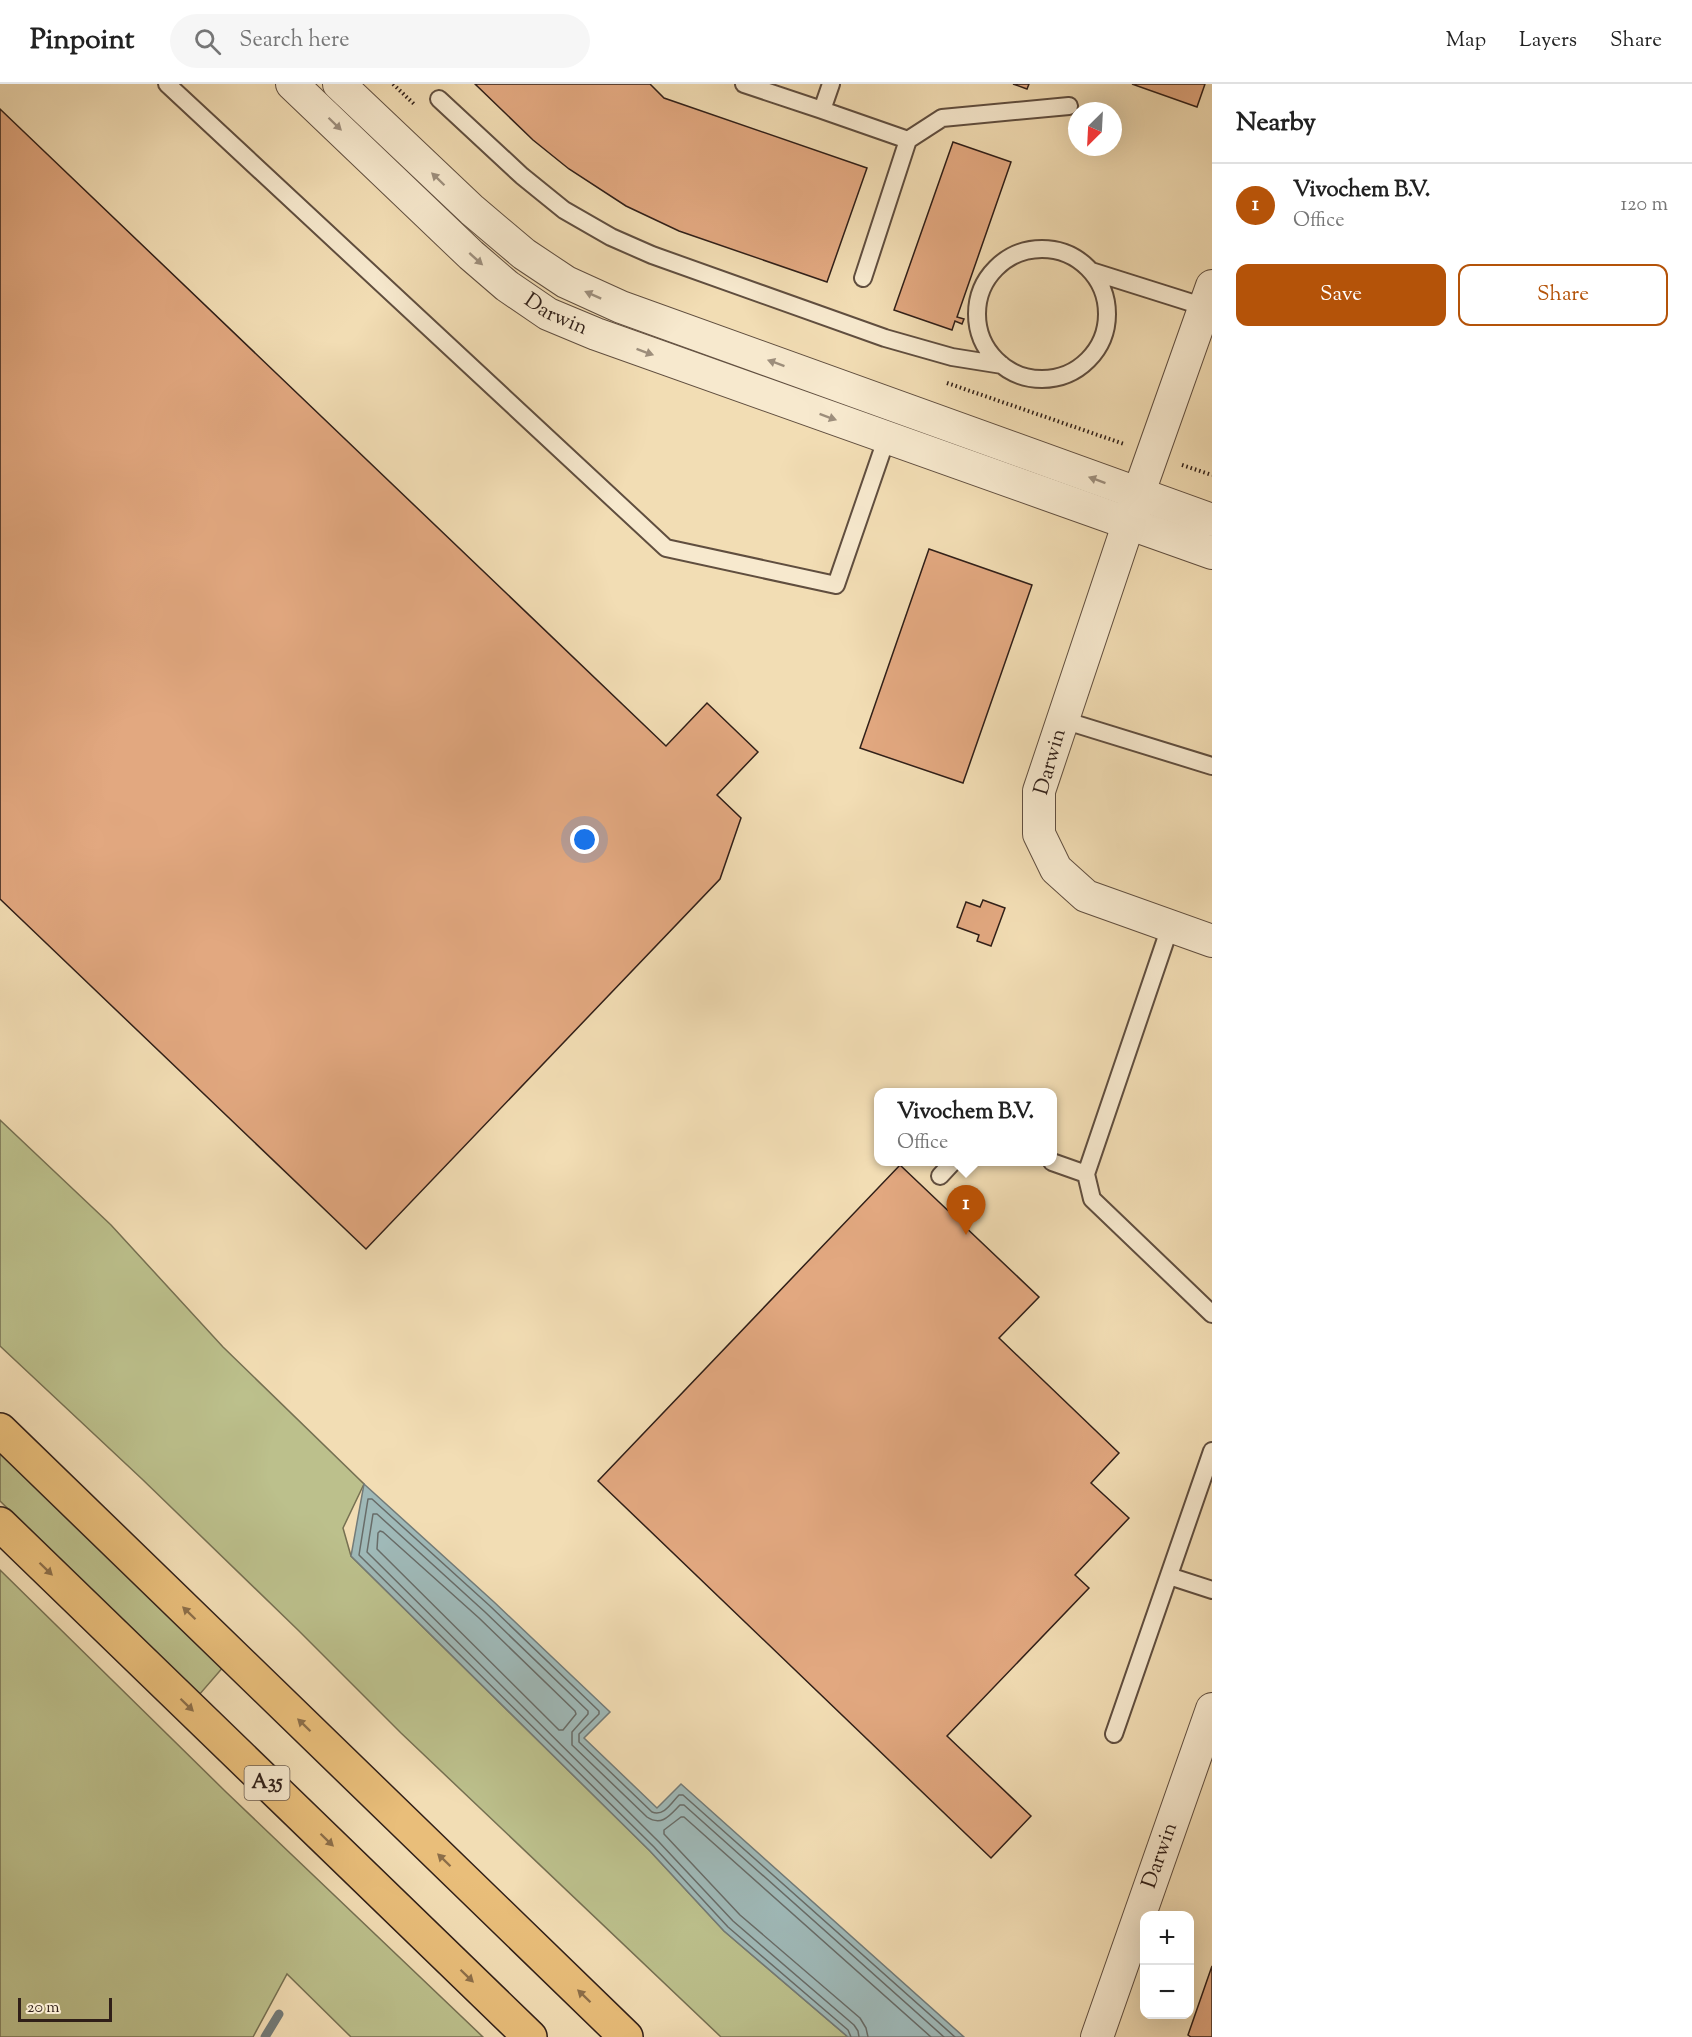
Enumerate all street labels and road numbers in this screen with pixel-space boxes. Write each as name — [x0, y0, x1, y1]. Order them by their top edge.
street label: Darwin — [517, 287, 592, 344]
street label: Darwin — [1027, 725, 1075, 799]
road number: A35 — [244, 1766, 290, 1800]
street label: Darwin — [1135, 1819, 1186, 1893]

